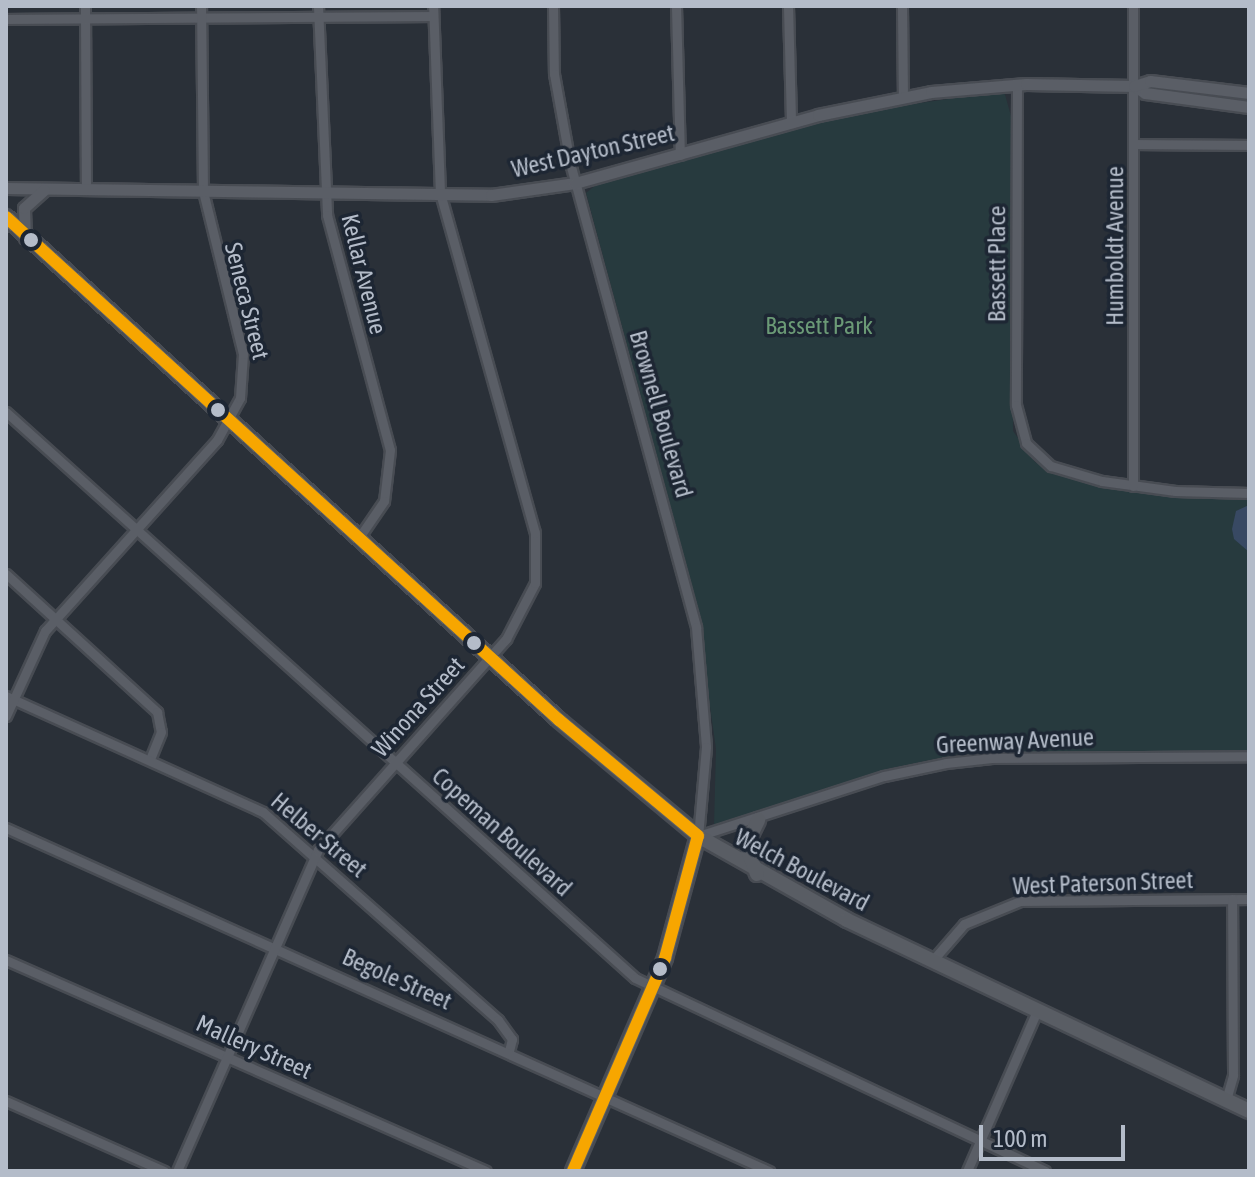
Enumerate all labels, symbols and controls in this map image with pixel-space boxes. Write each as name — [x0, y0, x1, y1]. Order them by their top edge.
street label: West Dayton Street — [509, 118, 677, 184]
street label: Humboldt Avenue — [1101, 166, 1129, 326]
street label: Bassett Place — [983, 206, 1011, 322]
street label: Kellar Avenue — [335, 211, 393, 337]
unlabelled marker — [23, 232, 39, 248]
street label: Seneca Street — [219, 240, 275, 362]
park label: Bassett Park — [765, 312, 873, 340]
street label: Brownell Boulevard — [623, 327, 699, 501]
unlabelled marker — [210, 402, 226, 418]
unlabelled marker — [466, 635, 482, 651]
street label: Winona Street — [366, 651, 470, 763]
street label: Greenway Avenue — [935, 722, 1095, 760]
street label: Copeman Boulevard — [426, 762, 578, 902]
street label: Helber Street — [265, 787, 373, 883]
street label: Welch Boulevard — [730, 823, 874, 917]
street label: West Paterson Street — [1012, 865, 1194, 901]
street label: Begole Street — [338, 942, 456, 1016]
unlabelled marker — [652, 961, 668, 977]
street label: Mallery Street — [192, 1009, 316, 1085]
scale bar — [983, 1109, 1129, 1159]
text: 100 m — [993, 1125, 1047, 1152]

